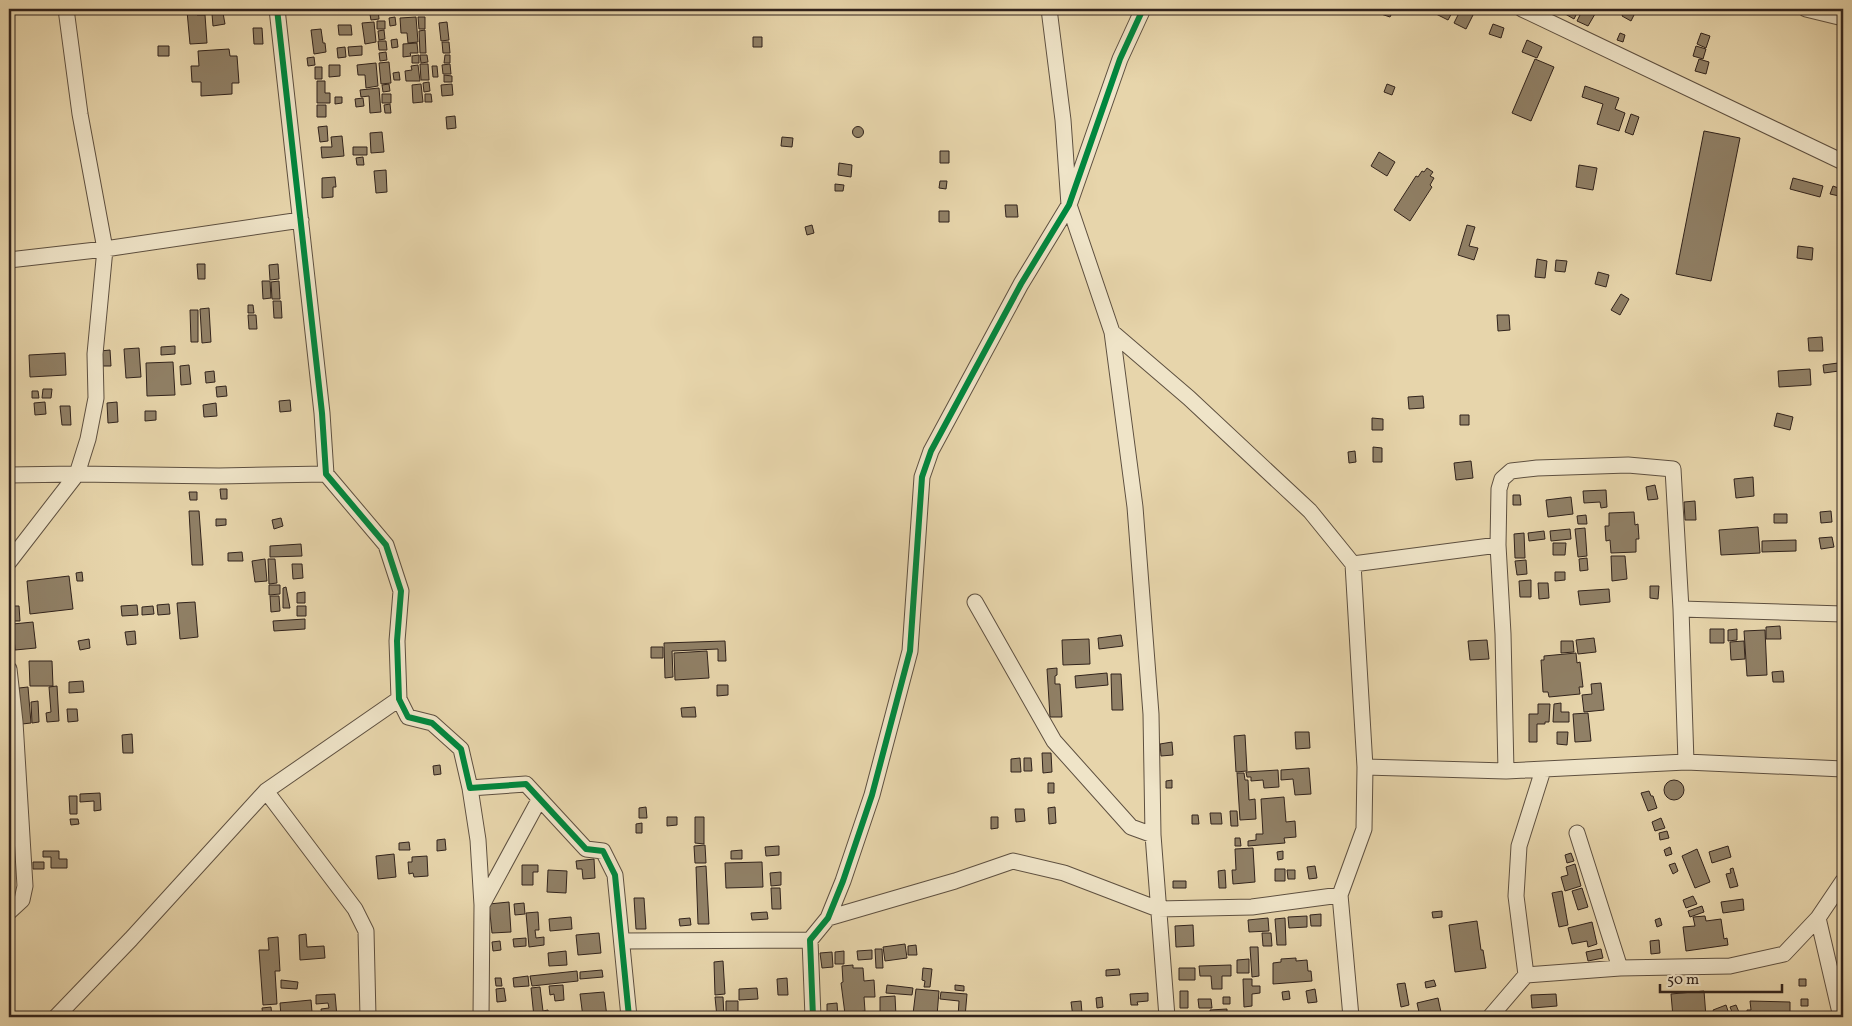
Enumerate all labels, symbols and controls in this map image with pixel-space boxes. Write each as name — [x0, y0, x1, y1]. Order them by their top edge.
scale bar — [1660, 961, 1782, 993]
text: 50 m — [1667, 970, 1699, 991]

